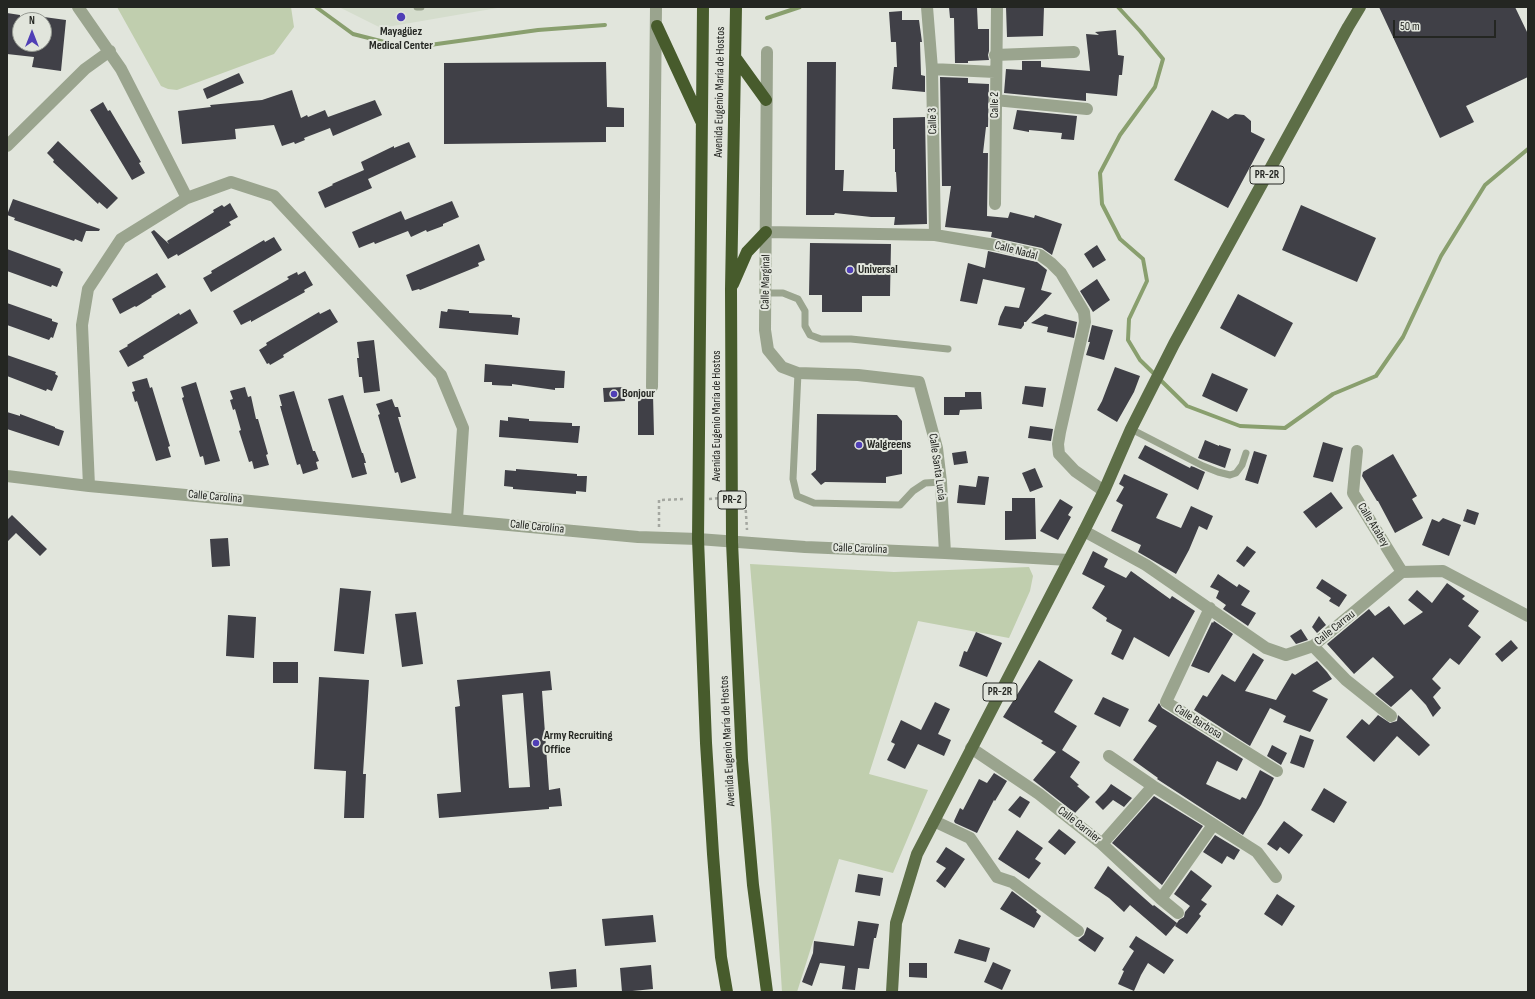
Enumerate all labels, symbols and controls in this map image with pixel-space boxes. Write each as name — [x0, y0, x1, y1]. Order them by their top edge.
marker: Mayagüez Medical Center — [395, 11, 407, 23]
north arrow — [12, 12, 52, 52]
scale bar — [1395, 12, 1498, 38]
text: N — [29, 14, 35, 27]
text: 50 m — [1400, 19, 1420, 34]
place label: Mayagüez Medical Center — [369, 25, 433, 53]
street label: Avenida Eugenio María de Hostos — [712, 26, 728, 158]
street label: Calle 2 — [988, 92, 1002, 118]
street label: Calle 3 — [926, 108, 940, 134]
road number: PR-2R — [1250, 166, 1284, 184]
street label: Calle Nadal — [993, 238, 1039, 264]
street label: Calle Marginal — [758, 254, 774, 310]
place label: Universal — [858, 263, 898, 277]
marker: Universal — [845, 265, 855, 275]
street label: Avenida Eugenio María de Hostos — [710, 351, 724, 481]
place label: Bonjour — [622, 387, 655, 401]
marker: Bonjour — [609, 389, 619, 399]
street label: Calle Santa Lucía — [925, 433, 949, 501]
place label: Walgreens — [867, 438, 911, 452]
marker: Walgreens — [854, 440, 864, 450]
street label: Calle Carolina — [187, 487, 243, 507]
road number: PR-2 — [718, 491, 746, 509]
street label: Calle Atabey — [1354, 500, 1392, 550]
street label: Calle Carolina — [509, 517, 565, 537]
street label: Calle Carolina — [833, 541, 887, 557]
street label: Calle Carrau — [1312, 607, 1358, 649]
street label: Avenida Eugenio María de Hostos — [717, 675, 739, 807]
road number: PR-2R — [983, 683, 1017, 701]
street label: Calle Barbosa — [1171, 702, 1225, 742]
place label: Army Recruiting Office — [544, 729, 612, 757]
marker: Army Recruiting Office — [531, 738, 541, 748]
street label: Calle Garnier — [1054, 804, 1104, 846]

